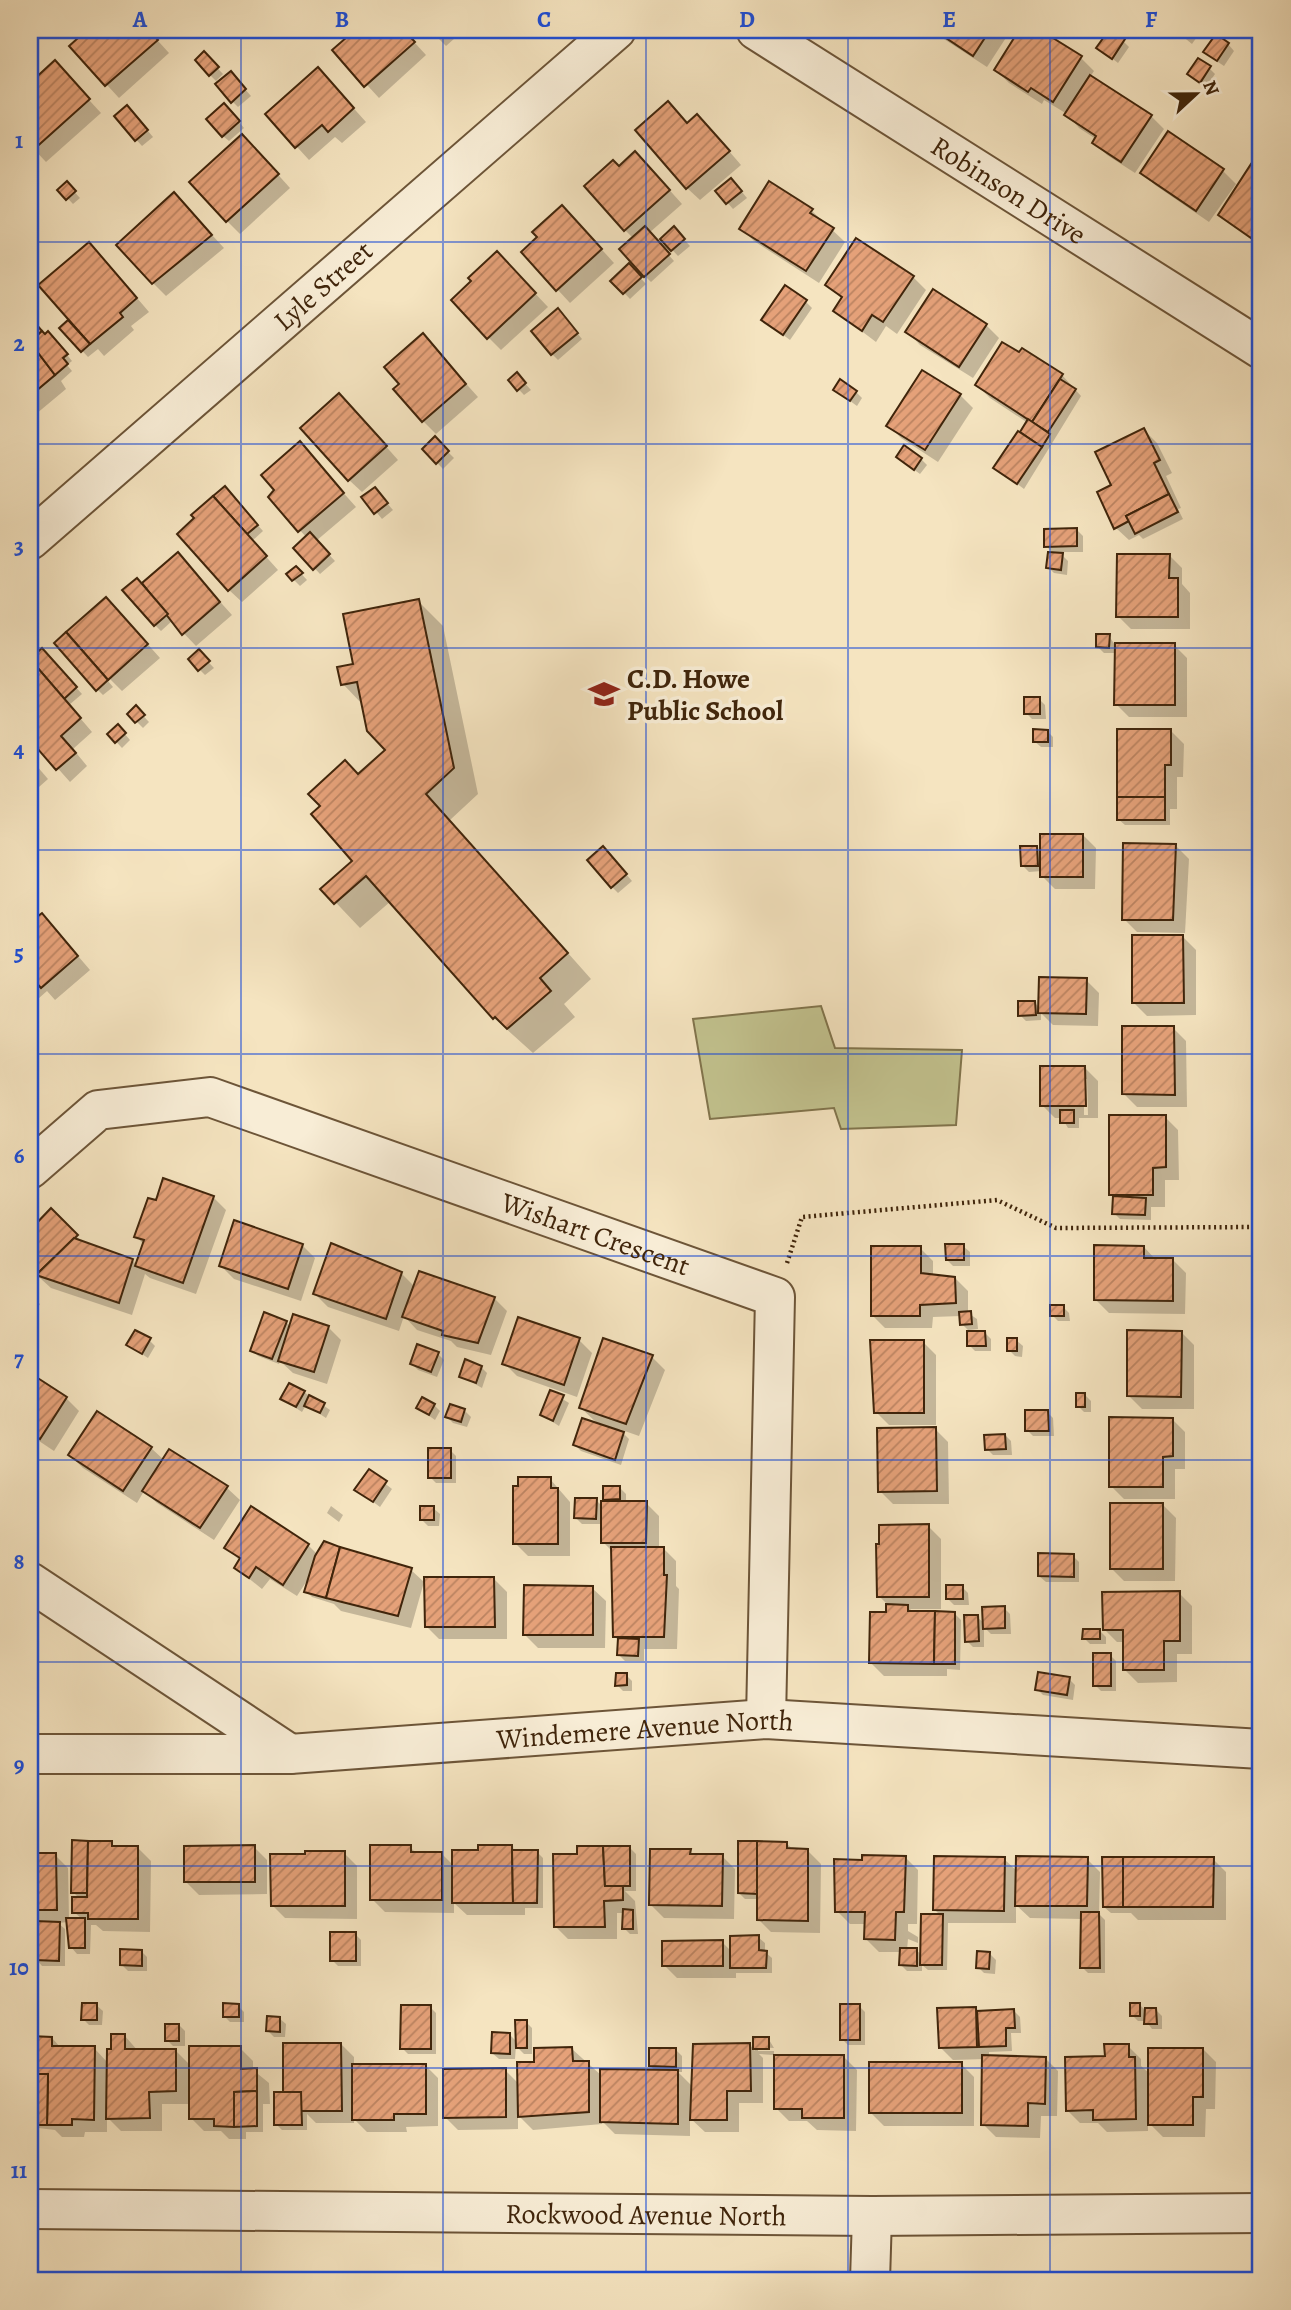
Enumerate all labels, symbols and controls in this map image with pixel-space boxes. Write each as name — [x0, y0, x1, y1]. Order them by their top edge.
text: A — [132, 4, 148, 35]
text: B — [335, 4, 349, 35]
text: C — [537, 4, 551, 35]
text: D — [739, 4, 755, 35]
text: E — [942, 4, 956, 35]
text: F — [1145, 4, 1158, 35]
north arrow — [1162, 60, 1232, 130]
text: N — [1196, 77, 1226, 99]
text: 1 — [15, 125, 23, 156]
street label: Robinson Drive — [923, 127, 1093, 254]
street label: Lyle Street — [266, 232, 381, 340]
text: 2 — [13, 328, 25, 359]
text: 3 — [14, 531, 24, 562]
place label: C.D. Howe Public School — [627, 660, 784, 730]
school or university icon: C.D. Howe Public School — [587, 677, 621, 711]
text: 4 — [14, 734, 25, 765]
text: 5 — [14, 937, 24, 968]
text: 6 — [14, 1140, 25, 1171]
street label: Wishart Crescent — [495, 1183, 695, 1285]
text: 7 — [14, 1343, 24, 1374]
text: 8 — [13, 1546, 25, 1577]
street label: Windemere Avenue North — [494, 1701, 795, 1759]
text: 9 — [14, 1749, 24, 1780]
text: 10 — [9, 1952, 29, 1983]
text: 11 — [11, 2155, 27, 2186]
street label: Rockwood Avenue North — [505, 2195, 787, 2235]

